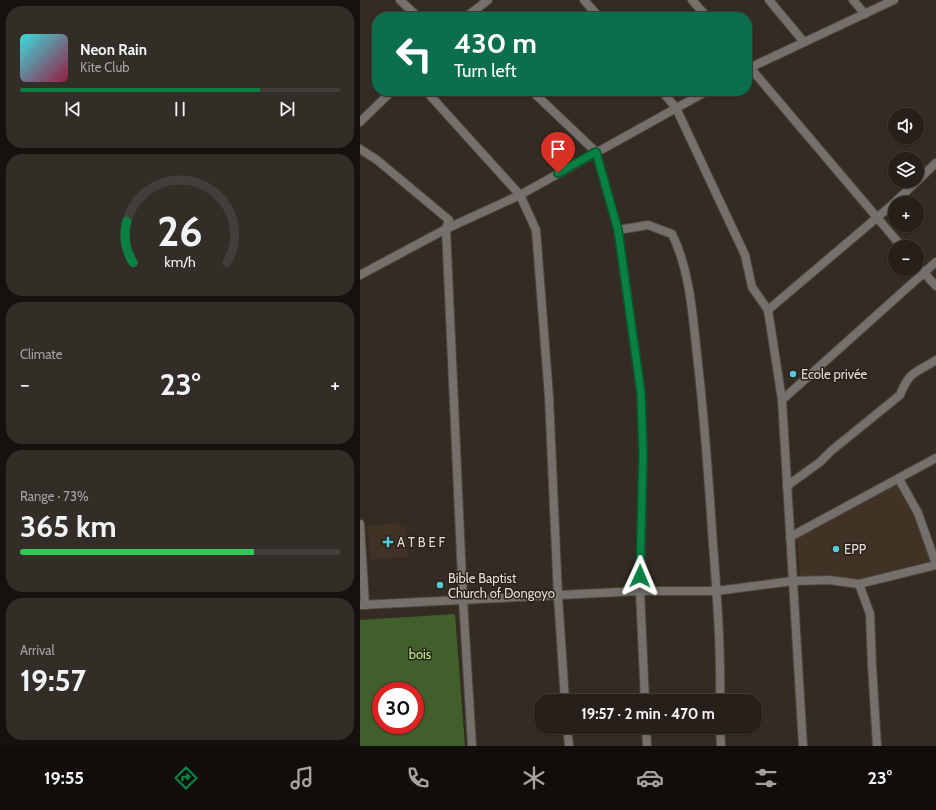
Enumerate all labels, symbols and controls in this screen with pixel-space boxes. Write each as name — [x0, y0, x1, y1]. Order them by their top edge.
text: 430 m — [454, 26, 537, 60]
icon: left — [388, 28, 440, 80]
text: Neon Rain — [80, 41, 147, 59]
text: Kite Club — [80, 59, 129, 75]
text: Turn left — [454, 60, 517, 82]
icon: previous — [62, 98, 84, 120]
icon: pause — [169, 98, 191, 120]
icon: next — [276, 98, 298, 120]
map controls — [888, 108, 924, 276]
button: sound — [888, 108, 924, 144]
pin — [541, 132, 575, 173]
icon: arrive — [547, 138, 569, 160]
button: layers — [888, 152, 924, 188]
button: + — [888, 196, 924, 232]
text: 26 — [157, 206, 203, 256]
button: − — [888, 240, 924, 276]
text: km/h — [164, 253, 196, 271]
text: Climate — [20, 346, 62, 362]
text: 23° — [160, 366, 200, 403]
place label: Ecole privée — [801, 366, 868, 382]
marker: Ecole privée — [788, 369, 798, 379]
text: − — [20, 371, 30, 398]
text: + — [330, 371, 340, 398]
text: Range · 73% — [20, 488, 89, 504]
text: 365 km — [20, 508, 117, 545]
place label: A T B E F — [397, 534, 446, 550]
marker: A T B E F — [382, 536, 394, 548]
place label: EPP — [844, 541, 867, 557]
marker: EPP — [831, 544, 841, 554]
position arrow — [619, 555, 661, 597]
place label: Bible Baptist Church of Dongoyo — [448, 570, 555, 601]
marker: Bible Baptist Church of Dongoyo — [435, 580, 445, 590]
text: Arrival — [20, 642, 55, 658]
park label: bois — [409, 646, 432, 662]
text: 19:57 — [20, 662, 86, 699]
speed limit sign: 30 — [372, 682, 424, 734]
text: 19:57 · 2 min · 470 m — [581, 705, 715, 723]
icon: directions — [172, 764, 200, 792]
icon: music — [288, 764, 316, 792]
icon: phone — [404, 764, 432, 792]
icon: climate — [520, 764, 548, 792]
icon: car — [636, 764, 664, 792]
icon: filters — [752, 764, 780, 792]
text: 19:55 — [44, 767, 84, 789]
text: 23° — [868, 767, 892, 789]

